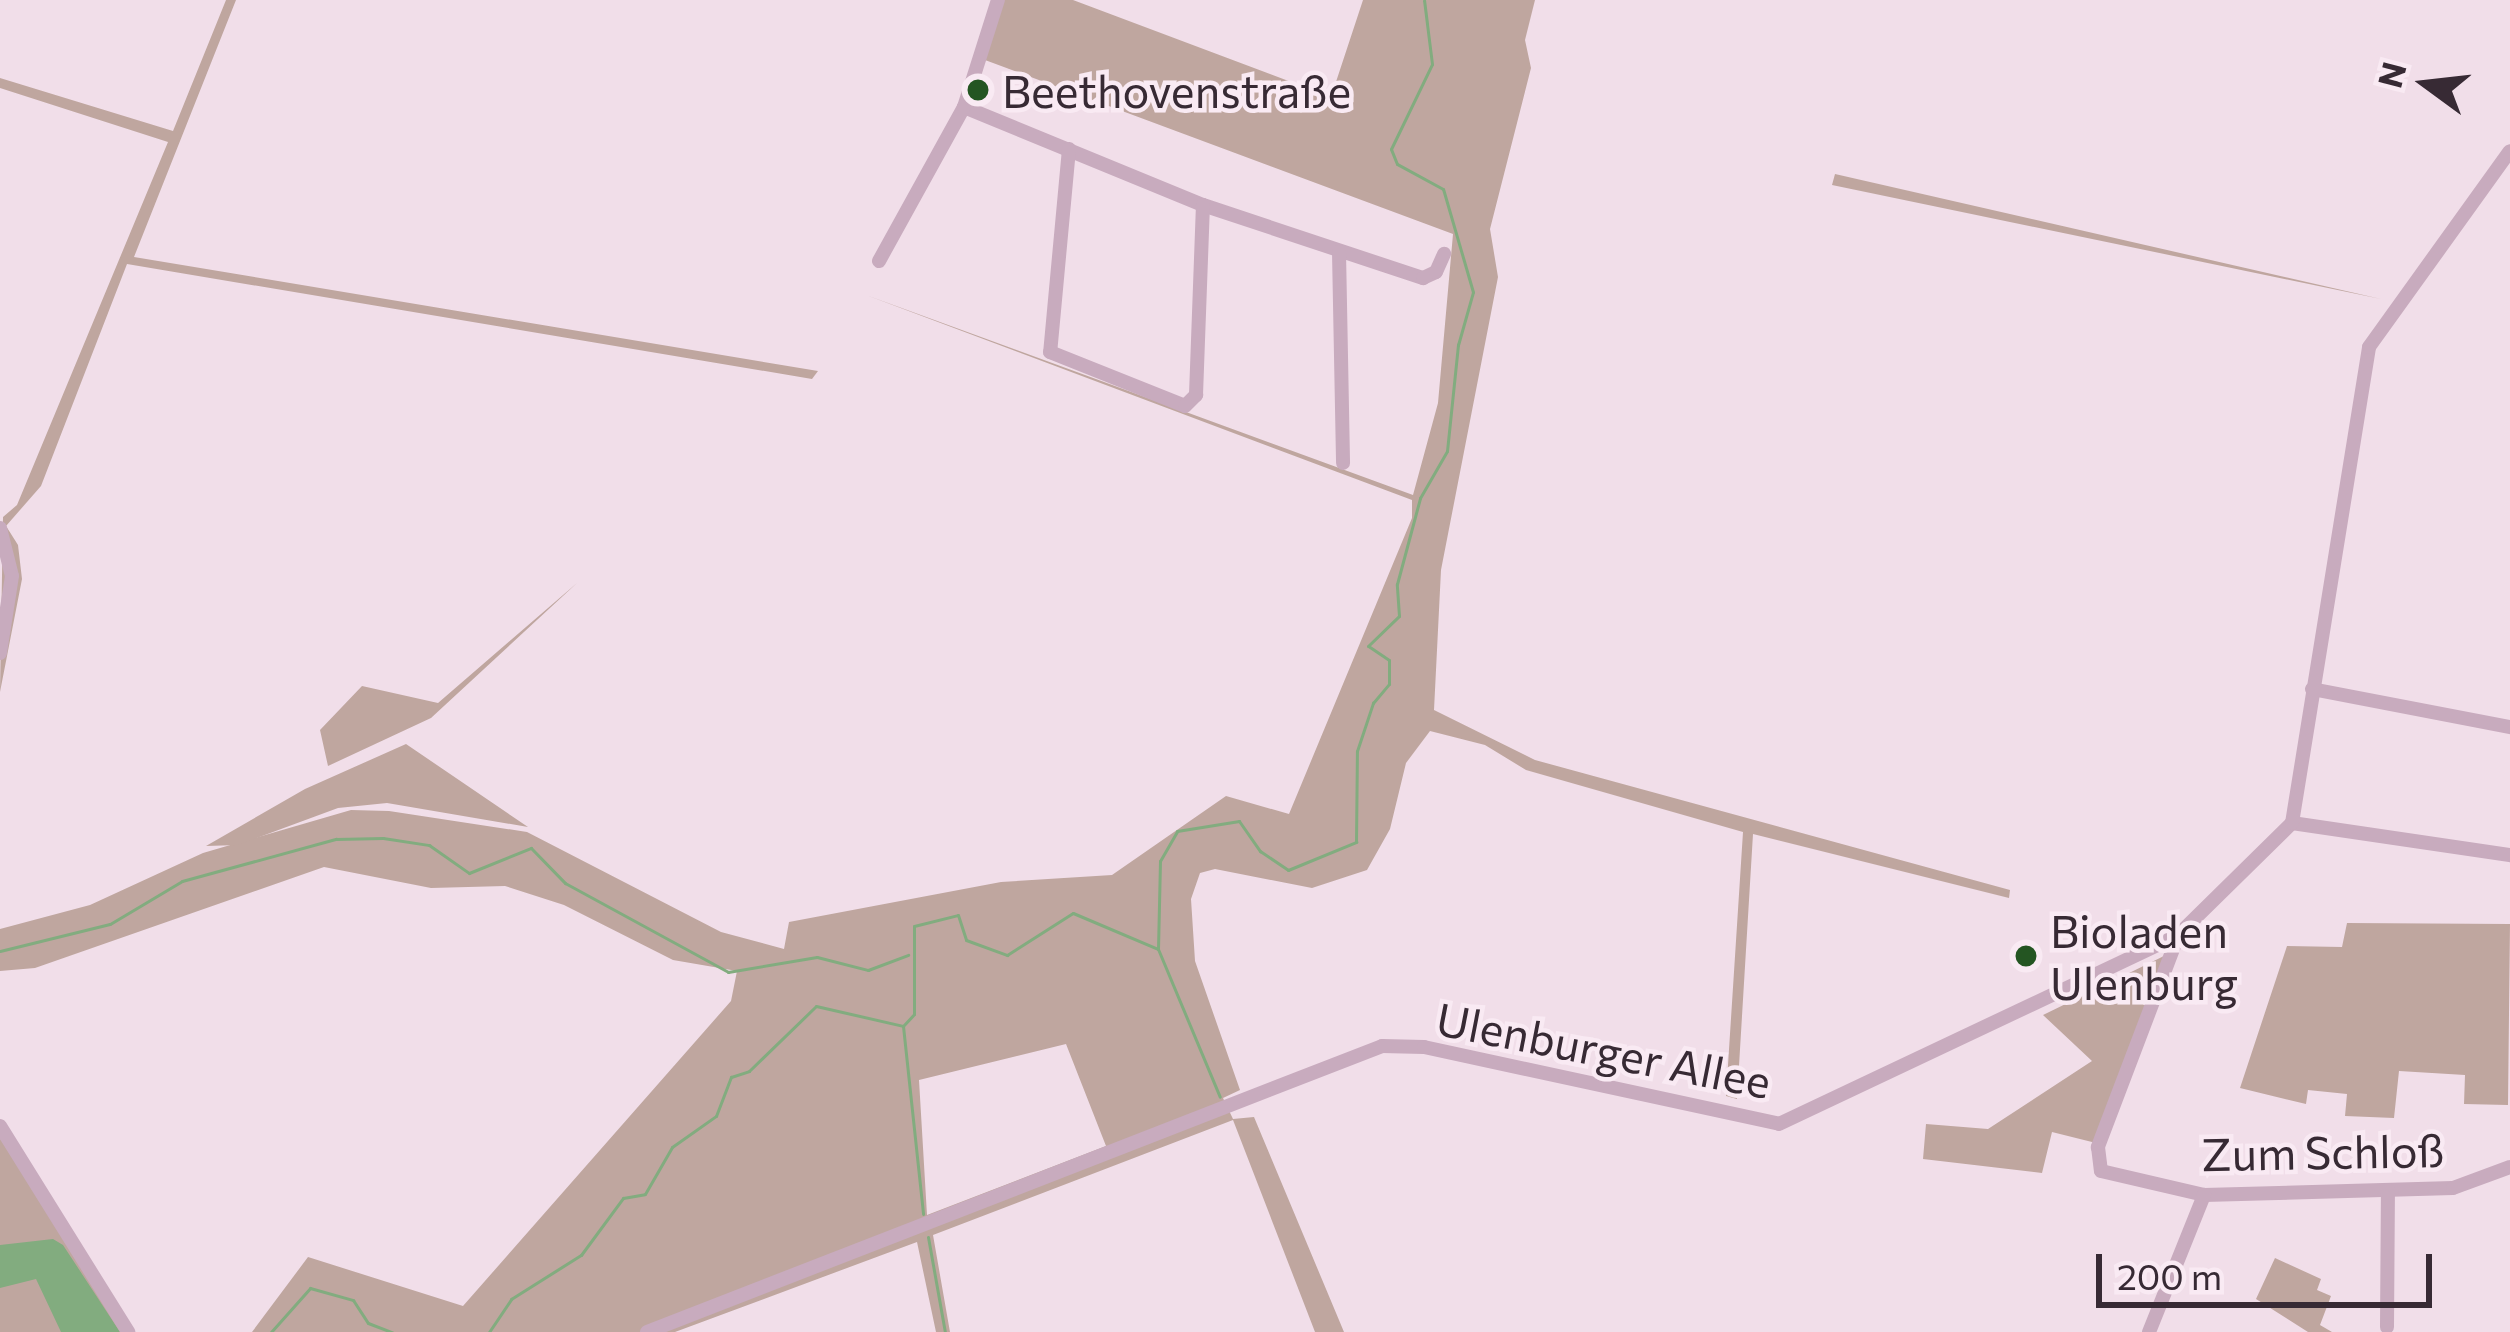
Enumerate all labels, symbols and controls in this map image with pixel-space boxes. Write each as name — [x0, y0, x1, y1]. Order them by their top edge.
north arrow — [2366, 24, 2486, 144]
text: N — [2368, 57, 2414, 92]
place label: Beethovenstraße — [1002, 63, 1351, 117]
marker: Beethovenstraße — [965, 77, 991, 103]
place label: Bioladen Ulenburg — [2050, 903, 2238, 1009]
marker: Bioladen Ulenburg — [2013, 943, 2039, 969]
street label: Ulenburger Allee — [1432, 990, 1776, 1108]
street label: Zum Schloß — [2201, 1122, 2445, 1180]
scale bar — [2102, 1230, 2438, 1304]
text: 200 m — [2117, 1253, 2222, 1297]

